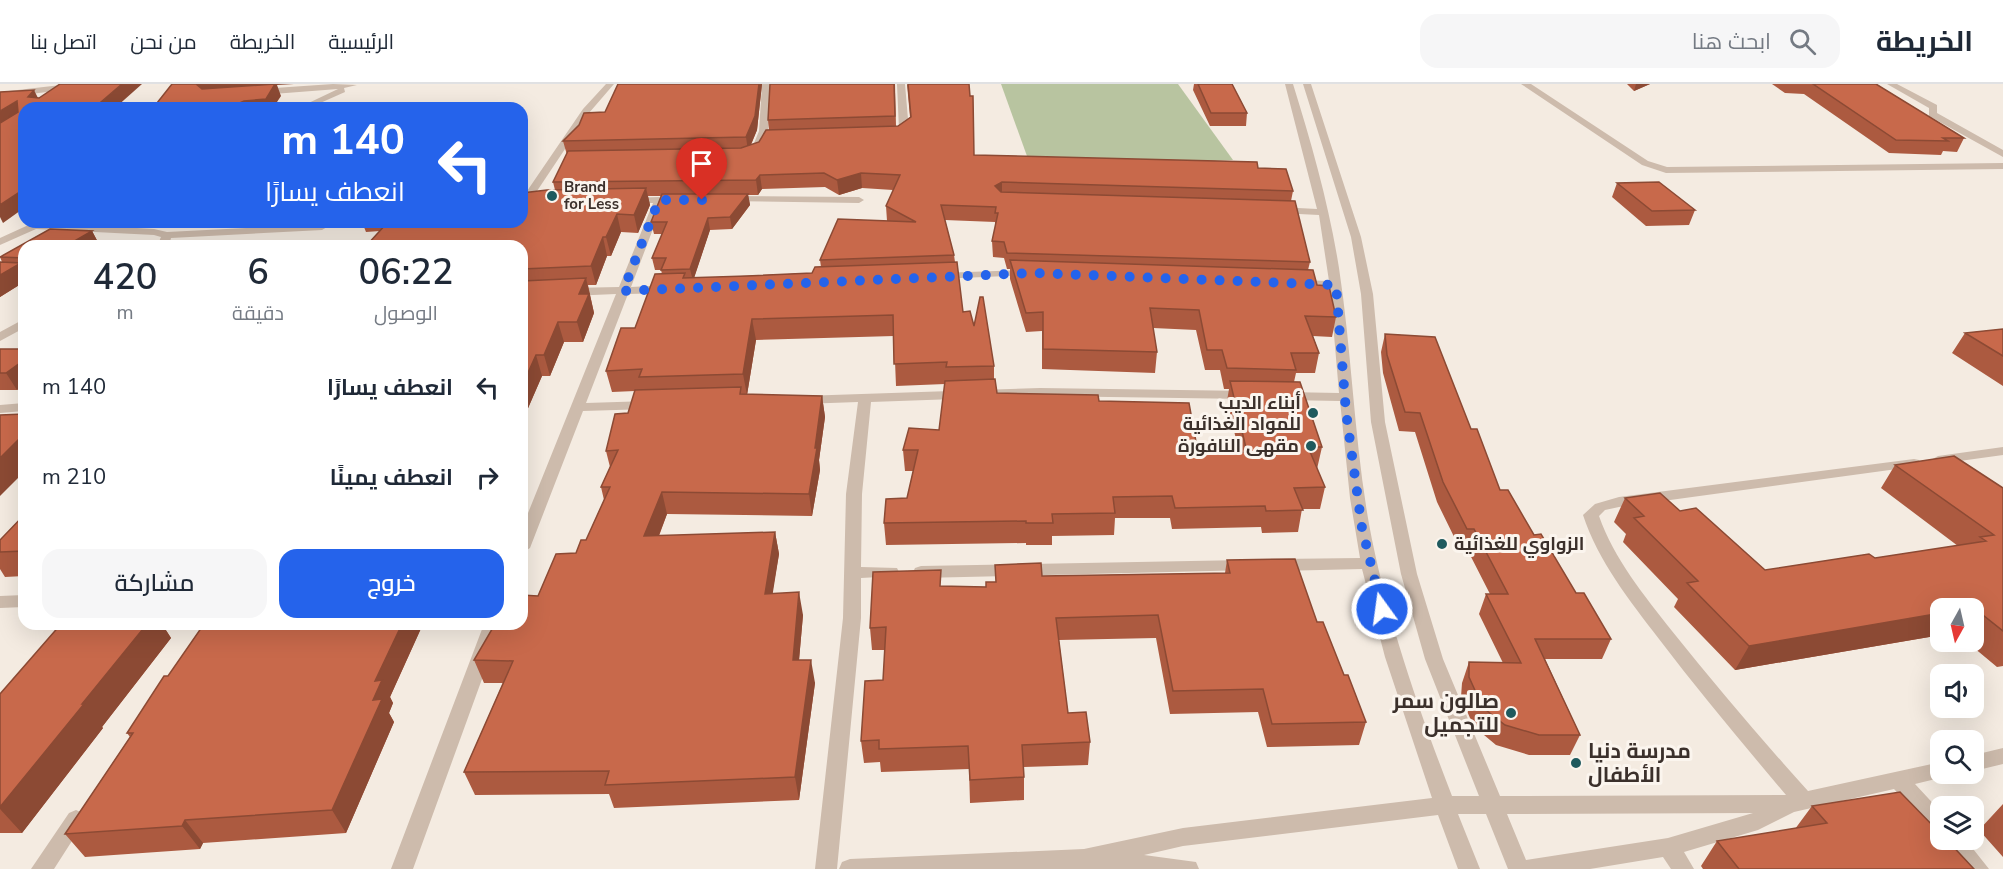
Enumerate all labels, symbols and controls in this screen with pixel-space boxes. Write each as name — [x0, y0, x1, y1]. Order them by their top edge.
search box — [1420, 14, 1840, 68]
text: الخريطة — [1876, 23, 1973, 61]
icon: search — [1786, 25, 1819, 58]
text: ابحث هنا — [1692, 27, 1771, 57]
text: اتصل بنا — [30, 28, 97, 56]
text: من نحن — [130, 28, 197, 56]
text: الخريطة — [230, 28, 295, 56]
text: الرئيسية — [328, 28, 394, 56]
text: 140 m — [281, 112, 405, 169]
icon: left — [426, 126, 504, 204]
pin — [676, 138, 727, 200]
icon: arrive — [685, 147, 718, 180]
text: انعطف يسارًا — [265, 174, 405, 211]
place label: Brand for Less — [564, 177, 619, 214]
marker: Brand for Less — [545, 189, 559, 203]
text: 6 — [247, 248, 269, 297]
text: 06:22 — [359, 248, 453, 297]
text: 420 — [93, 253, 157, 302]
text: m — [116, 299, 134, 326]
text: دقيقة — [232, 300, 284, 327]
text: الوصول — [374, 300, 438, 327]
icon: left — [471, 371, 504, 404]
text: 140 m — [42, 372, 106, 402]
text: انعطف يسارًا — [327, 373, 453, 403]
place label: أبناء الديب للمواد الغذائية — [1183, 390, 1301, 436]
marker: أبناء الديب للمواد الغذائية — [1306, 406, 1320, 420]
place label: مقهى النافورة — [1178, 434, 1299, 458]
marker: مقهى النافورة — [1304, 439, 1318, 453]
icon: right — [471, 461, 504, 494]
text: 210 m — [42, 462, 106, 492]
text: انعطف يمينًا — [330, 463, 453, 493]
place label: الزواوي للغذائية — [1454, 532, 1584, 558]
marker: الزواوي للغذائية — [1435, 537, 1449, 551]
button: مشاركة — [42, 549, 267, 618]
button: خروج — [279, 549, 504, 618]
position arrow — [1350, 577, 1414, 641]
north arrow — [1930, 598, 1984, 652]
map controls — [1930, 598, 1984, 850]
button: sound — [1930, 664, 1984, 718]
place label: صالون سمر للتجميل — [1392, 687, 1499, 739]
marker: صالون سمر للتجميل — [1504, 706, 1518, 720]
button: search — [1930, 730, 1984, 784]
place label: مدرسة دنيا الأطفال — [1588, 737, 1691, 789]
marker: مدرسة دنيا الأطفال — [1569, 756, 1583, 770]
button: layers — [1930, 796, 1984, 850]

